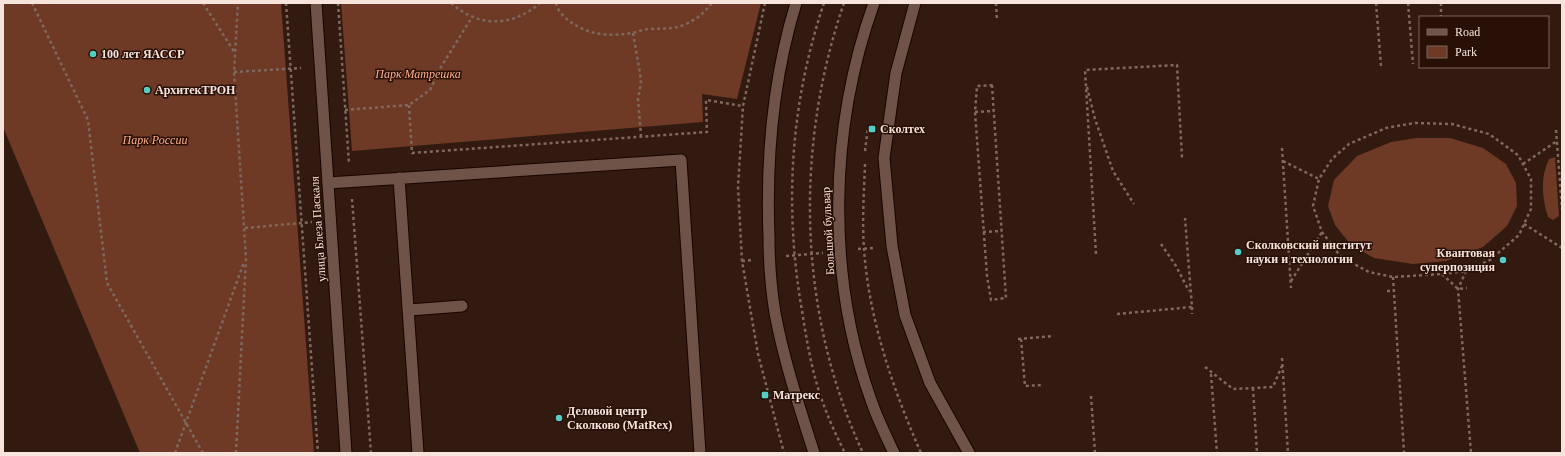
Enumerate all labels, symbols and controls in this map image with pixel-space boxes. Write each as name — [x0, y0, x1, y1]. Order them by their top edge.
legend — [1419, 16, 1549, 68]
text: Road — [1455, 25, 1480, 39]
text: Park — [1455, 45, 1477, 59]
place label: 100 лет ЯАССР — [101, 47, 184, 61]
marker: 100 лет ЯАССР — [88, 49, 98, 59]
park label: Парк Матрешка — [374, 67, 461, 81]
place label: АрхитекТРОН — [155, 83, 236, 97]
marker: АрхитекТРОН — [142, 85, 152, 95]
place label: Сколтех — [880, 122, 925, 136]
marker: Сколтех — [867, 124, 877, 134]
park label: Парк России — [122, 133, 187, 147]
street label: улица Блеза Паскаля — [307, 175, 329, 282]
street label: Большой бульвар — [819, 187, 837, 275]
place label: Сколковский институт науки и технологии — [1246, 238, 1372, 266]
place label: Квантовая суперпозиция — [1420, 246, 1495, 274]
marker: Сколковский институт науки и технологии — [1233, 247, 1243, 257]
marker: Квантовая суперпозиция — [1498, 255, 1508, 265]
place label: Матрекс — [773, 388, 821, 402]
marker: Матрекс — [760, 390, 770, 400]
place label: Деловой центр Сколково (MatRex) — [567, 404, 672, 432]
marker: Деловой центр Сколково (MatRex) — [554, 413, 564, 423]

